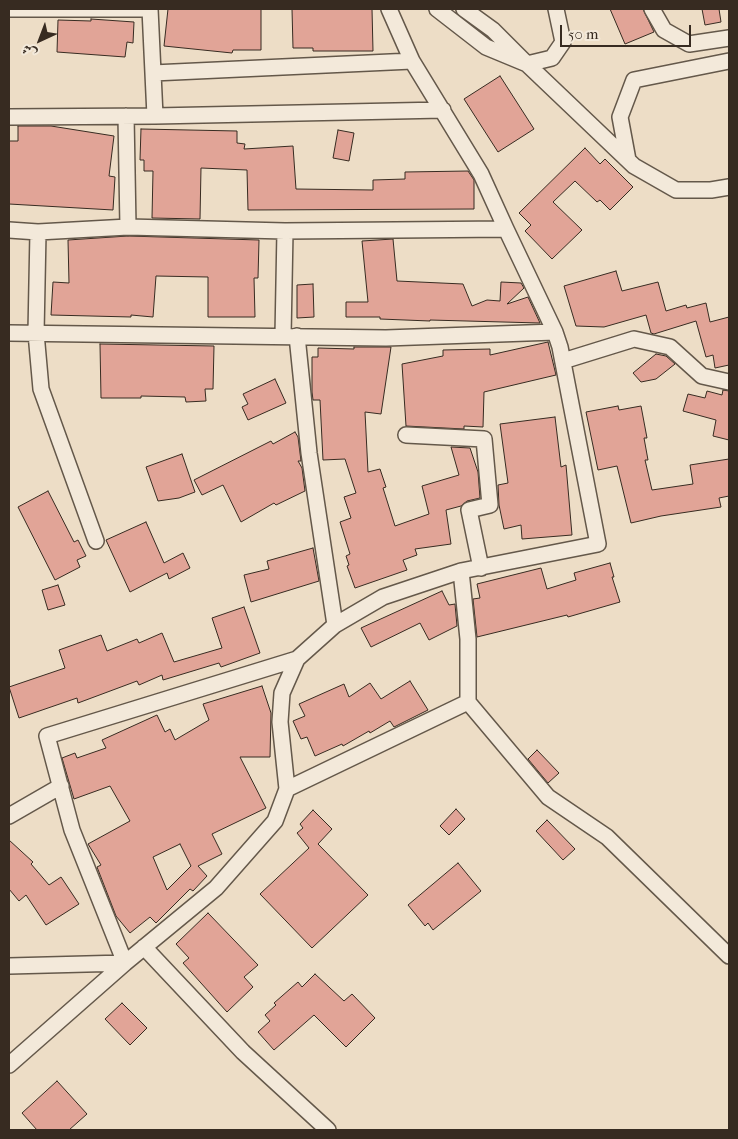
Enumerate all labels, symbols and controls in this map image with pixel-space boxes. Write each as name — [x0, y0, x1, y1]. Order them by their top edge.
north arrow — [15, 15, 65, 65]
scale bar — [563, 15, 694, 47]
text: 50 m — [568, 25, 598, 43]
text: ش — [19, 40, 40, 62]

